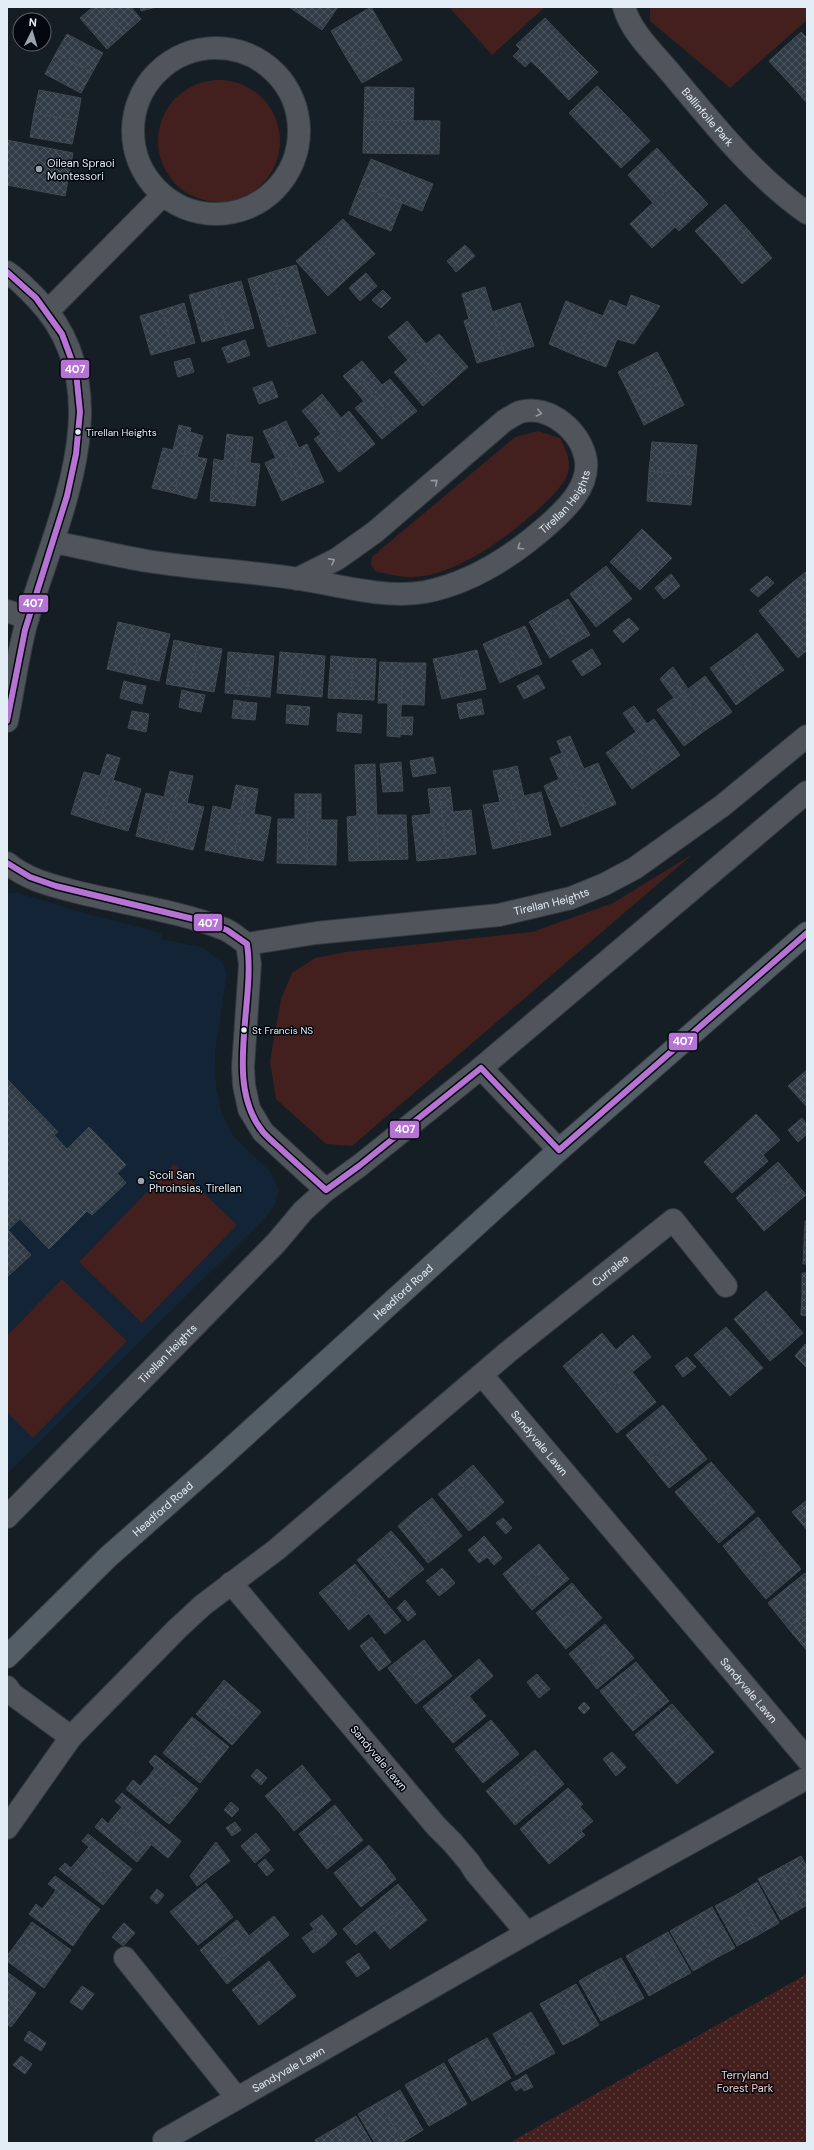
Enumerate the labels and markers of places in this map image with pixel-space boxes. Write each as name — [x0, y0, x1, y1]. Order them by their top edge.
place label: Oilean Spraoi Montessori — [47, 156, 115, 183]
marker: Oilean Spraoi Montessori — [34, 164, 44, 174]
place label: Tirellan Heights — [86, 426, 157, 439]
marker: Tirellan Heights — [73, 427, 83, 437]
place label: St Francis NS — [252, 1024, 313, 1037]
marker: St Francis NS — [239, 1025, 249, 1035]
place label: Scoil San Phroinsias, Tirellan — [149, 1168, 242, 1195]
marker: Scoil San Phroinsias, Tirellan — [136, 1176, 146, 1186]

